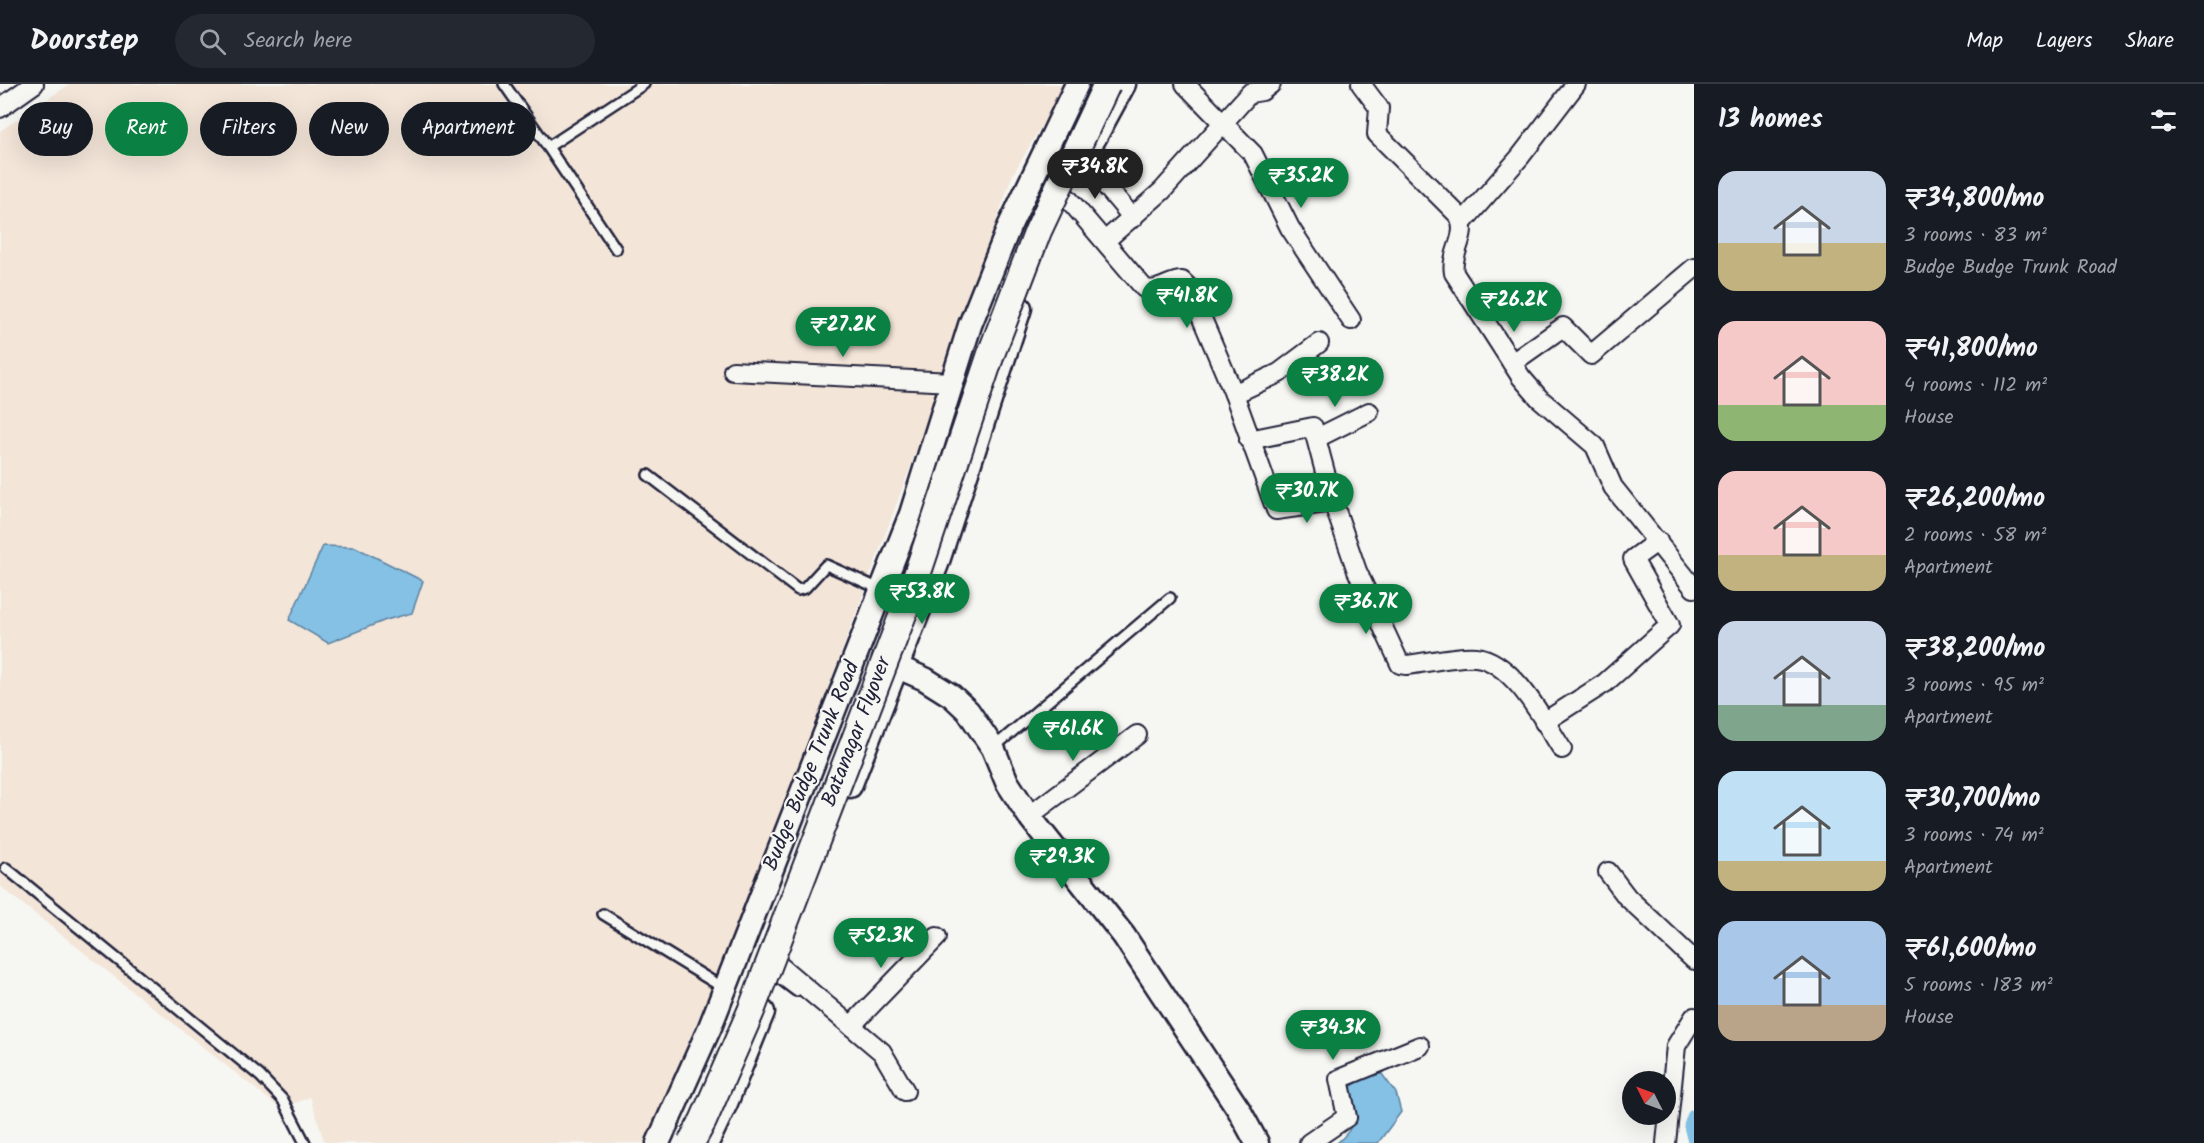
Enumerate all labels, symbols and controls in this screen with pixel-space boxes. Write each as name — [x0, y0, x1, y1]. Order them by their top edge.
search box — [175, 14, 595, 68]
text: Doorstep — [30, 19, 139, 64]
text: Search here — [244, 24, 352, 59]
icon: search — [196, 25, 229, 58]
text: Map — [1966, 25, 2003, 58]
text: Layers — [2036, 25, 2092, 58]
text: Share — [2125, 25, 2174, 58]
text: 13 homes — [1718, 99, 1823, 141]
chip: Buy — [18, 102, 93, 156]
chip: Rent — [105, 102, 188, 156]
chip: Filters — [200, 102, 297, 156]
chip: New — [309, 102, 389, 156]
chip: Apartment — [401, 102, 536, 156]
icon: filters — [2147, 104, 2180, 137]
pin: ₹34.8K — [1046, 149, 1144, 200]
text: ₹34.8K — [1061, 152, 1129, 184]
pin: ₹35.2K — [1252, 158, 1350, 209]
text: ₹35.2K — [1268, 161, 1334, 193]
text: ₹34,800/mo — [1904, 178, 2044, 220]
icon: home — [1766, 195, 1838, 267]
text: 3 rooms · 83 m² — [1904, 220, 2047, 252]
text: Budge Budge Trunk Road — [1904, 252, 2117, 284]
pin: ₹41.8K — [1138, 278, 1236, 329]
text: ₹41.8K — [1156, 281, 1218, 313]
pin: ₹26.2K — [1465, 282, 1563, 333]
text: ₹26.2K — [1480, 285, 1548, 317]
pin: ₹27.2K — [794, 307, 892, 358]
text: ₹27.2K — [810, 310, 876, 342]
text: ₹41,800/mo — [1904, 328, 2038, 370]
icon: home — [1766, 345, 1838, 417]
pin: ₹38.2K — [1286, 357, 1384, 408]
text: ₹38.2K — [1301, 360, 1369, 392]
text: 4 rooms · 112 m² — [1904, 370, 2047, 402]
text: House — [1904, 402, 1954, 434]
pin: ₹30.7K — [1258, 473, 1356, 524]
text: ₹30.7K — [1275, 476, 1339, 508]
text: ₹26,200/mo — [1904, 478, 2045, 520]
icon: home — [1766, 495, 1838, 567]
text: 2 rooms · 58 m² — [1904, 520, 2046, 552]
text: Apartment — [1904, 552, 1993, 584]
pin: ₹53.8K — [873, 574, 971, 625]
text: ₹53.8K — [888, 577, 956, 609]
pin: ₹36.7K — [1317, 584, 1415, 635]
text: ₹36.7K — [1333, 587, 1399, 619]
text: ₹38,200/mo — [1904, 628, 2045, 670]
icon: home — [1766, 645, 1838, 717]
street label: Batanagar Flyover — [813, 651, 901, 812]
street label: Budge Budge Trunk Road — [755, 656, 869, 876]
text: 3 rooms · 95 m² — [1904, 670, 2044, 702]
text: Apartment — [1904, 702, 1993, 734]
pin: ₹61.6K — [1024, 711, 1122, 762]
text: ₹61.6K — [1042, 714, 1104, 746]
text: ₹30,700/mo — [1904, 778, 2040, 820]
icon: home — [1766, 795, 1838, 867]
text: 3 rooms · 74 m² — [1904, 820, 2044, 852]
pin: ₹29.3K — [1013, 839, 1111, 890]
text: ₹29.3K — [1029, 842, 1095, 874]
text: Apartment — [1904, 852, 1993, 884]
pin: ₹52.3K — [832, 918, 930, 969]
text: ₹52.3K — [848, 921, 914, 953]
text: ₹61,600/mo — [1904, 928, 2037, 970]
icon: home — [1766, 945, 1838, 1017]
text: 5 rooms · 183 m² — [1904, 970, 2053, 1002]
text: House — [1904, 1002, 1954, 1034]
pin: ₹34.3K — [1284, 1010, 1382, 1061]
text: ₹34.3K — [1300, 1013, 1366, 1045]
north arrow — [1622, 1071, 1676, 1125]
map controls — [1622, 1071, 1676, 1125]

